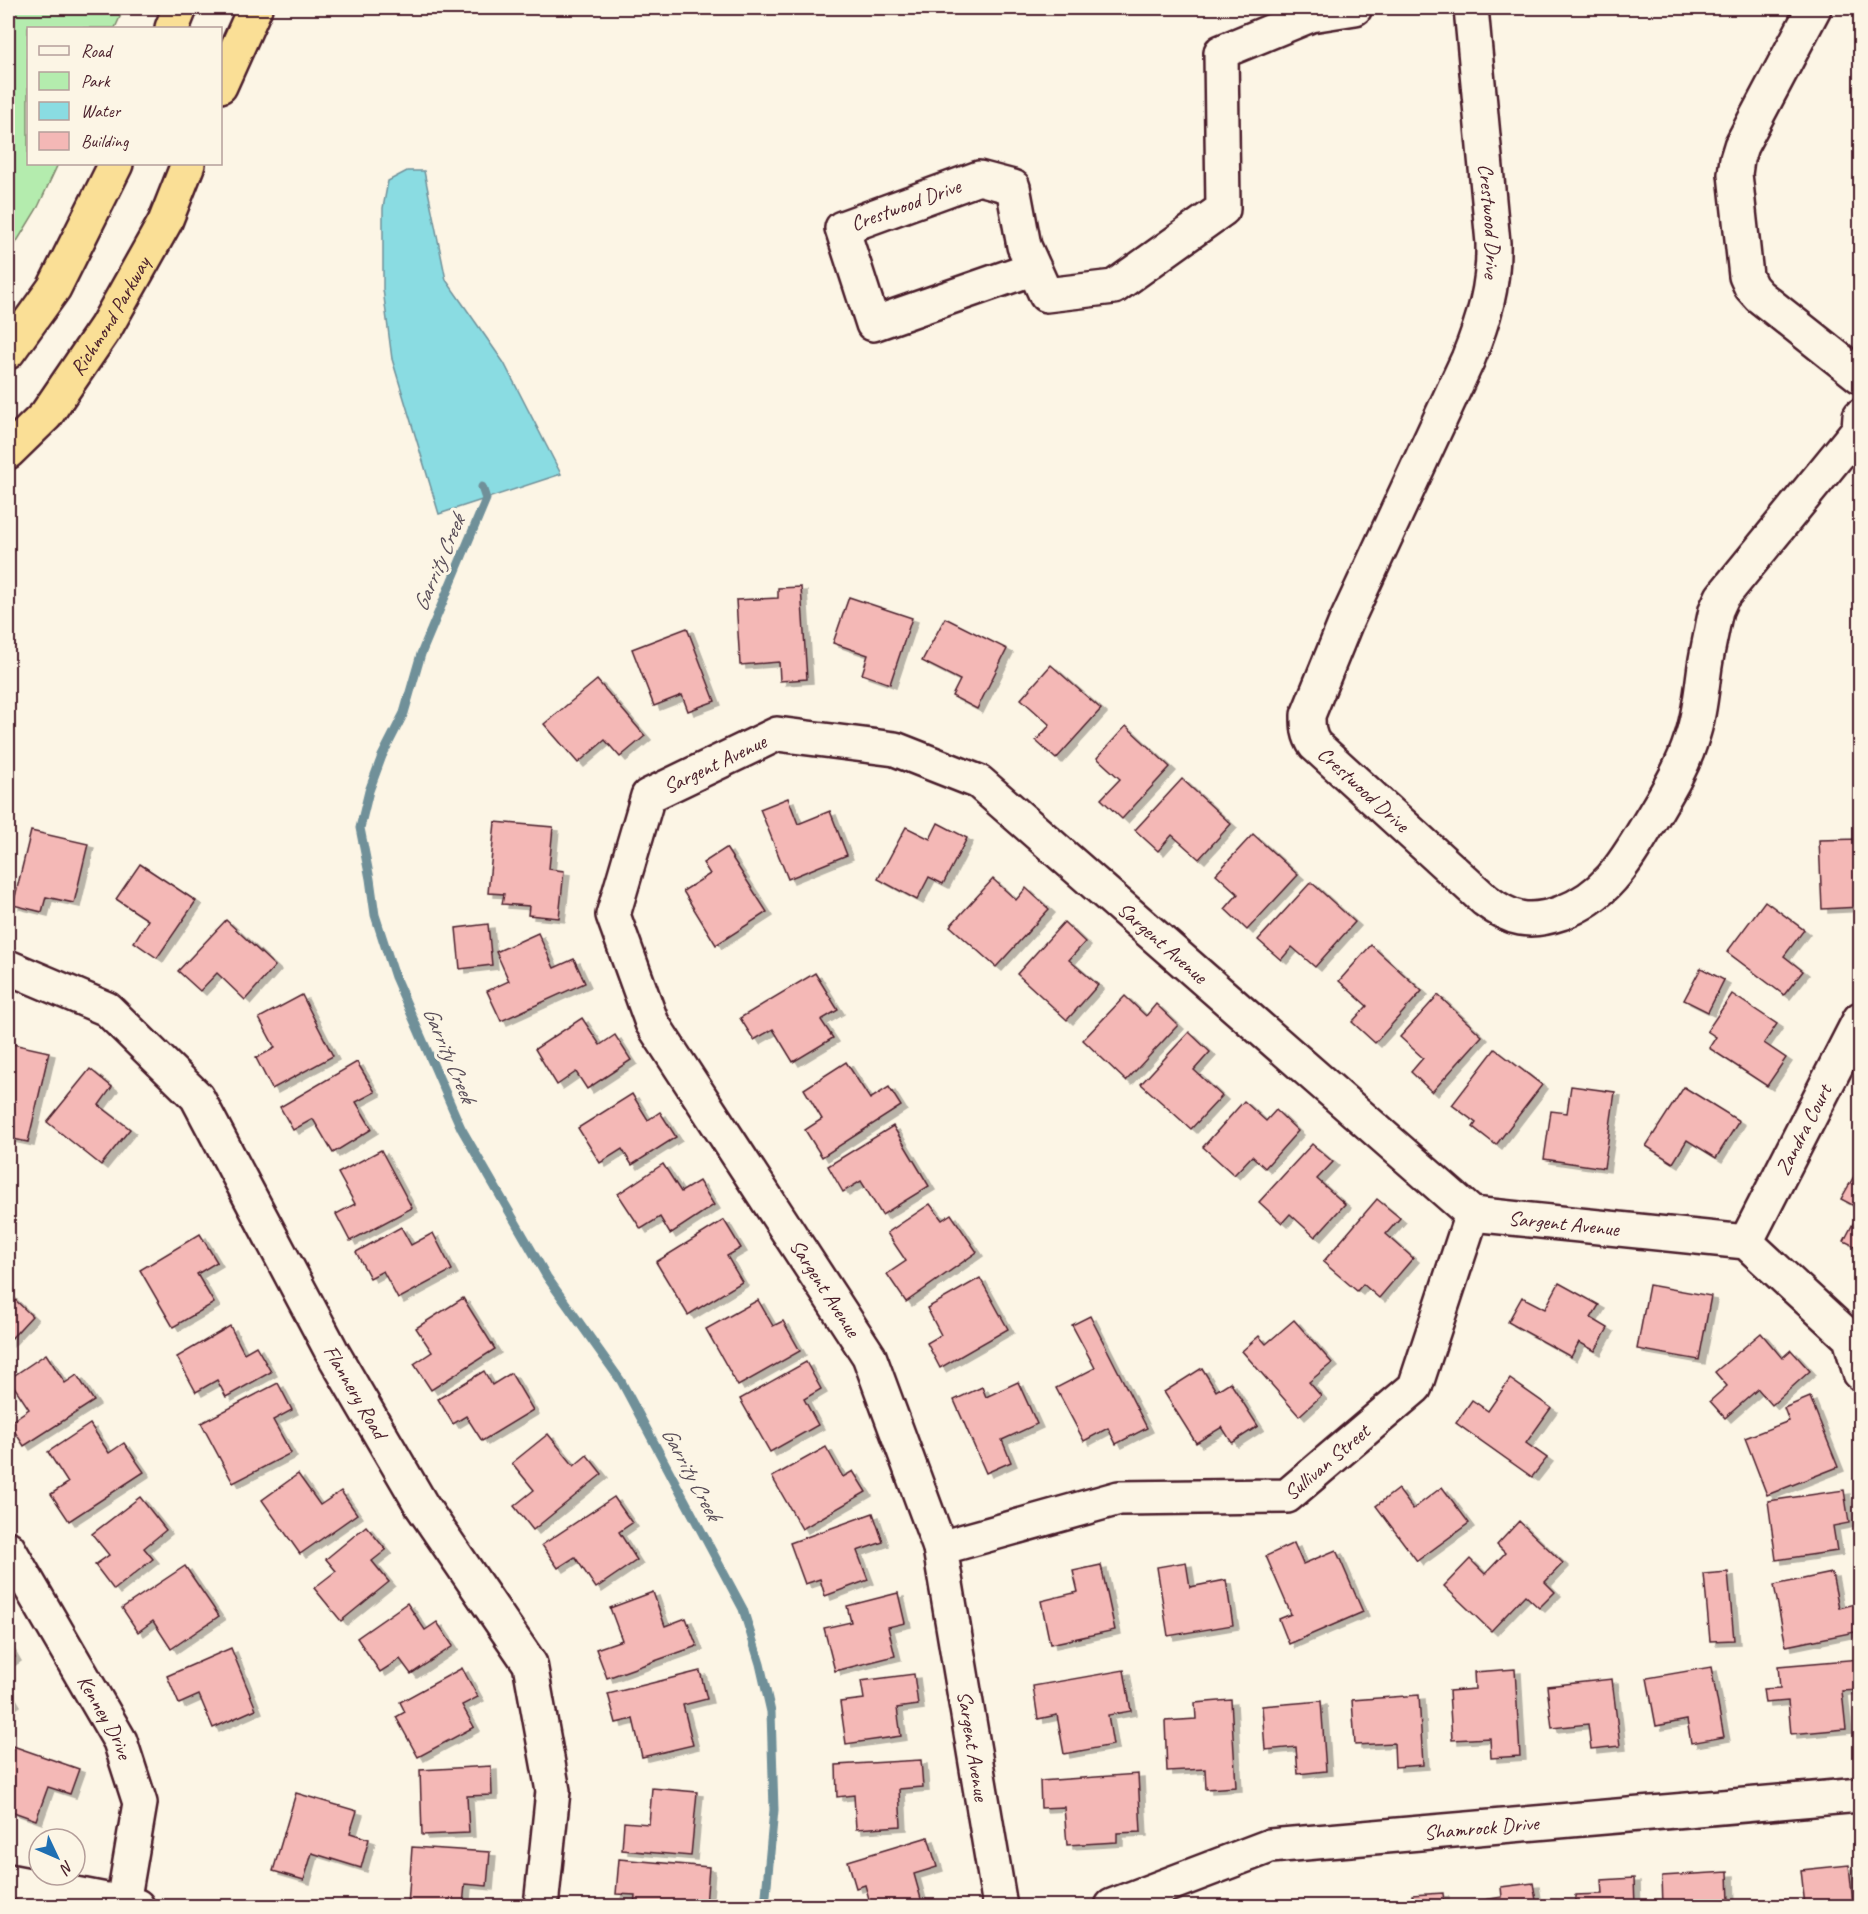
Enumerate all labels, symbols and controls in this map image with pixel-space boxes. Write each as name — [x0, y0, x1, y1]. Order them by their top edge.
legend — [27, 27, 222, 165]
text: Road — [81, 40, 114, 62]
text: Park — [81, 70, 111, 92]
text: Water — [81, 100, 122, 122]
text: Building — [81, 130, 130, 152]
street label: Crestwood Drive — [1473, 163, 1506, 281]
street label: Crestwood Drive — [847, 172, 965, 237]
street label: Richmond Parkway — [64, 251, 157, 380]
water label: Garrity Creek — [406, 508, 473, 615]
street label: Sargent Avenue — [659, 728, 771, 800]
street label: Crestwood Drive — [1312, 741, 1416, 838]
street label: Sargent Avenue — [1112, 896, 1213, 990]
water label: Garrity Creek — [416, 1002, 483, 1110]
street label: Zandra Court — [1769, 1078, 1838, 1179]
street label: Sargent Avenue — [1507, 1205, 1621, 1242]
street label: Sargent Avenue — [784, 1234, 867, 1343]
street label: Flannery Road — [318, 1340, 394, 1446]
street label: Sullivan Street — [1279, 1417, 1376, 1506]
water label: Garrity Creek — [655, 1422, 729, 1528]
street label: Kenney Drive — [72, 1670, 139, 1764]
street label: Sargent Avenue — [951, 1689, 995, 1804]
street label: Shamrock Drive — [1423, 1810, 1542, 1846]
north arrow — [27, 1827, 87, 1887]
text: N — [54, 1856, 78, 1879]

